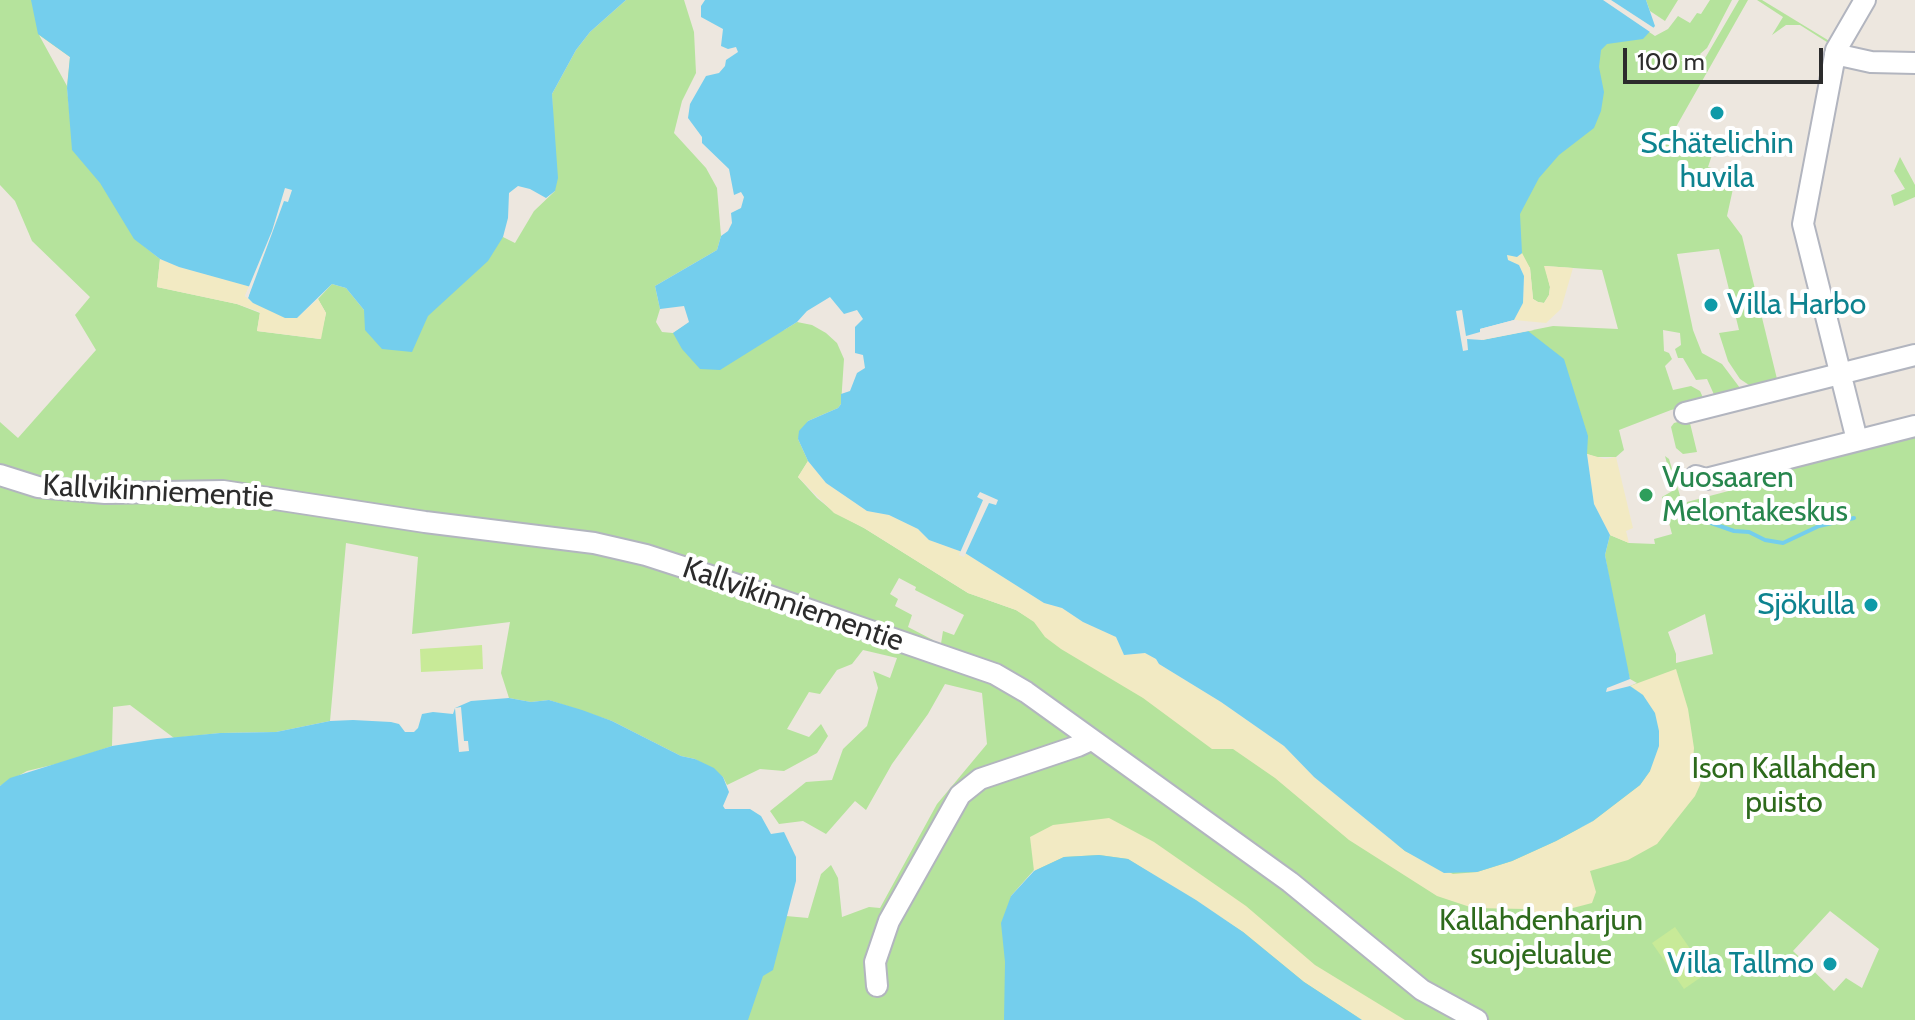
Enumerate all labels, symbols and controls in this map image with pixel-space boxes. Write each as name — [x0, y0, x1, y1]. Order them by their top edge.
scale bar — [1627, 32, 1827, 82]
text: 100 m — [1637, 47, 1705, 76]
marker: Schätelichin huvila — [1708, 104, 1726, 122]
place label: Schätelichin huvila — [1640, 126, 1794, 196]
place label: Villa Harbo — [1727, 287, 1866, 323]
marker: Villa Harbo — [1702, 296, 1720, 314]
place label: Vuosaaren Melontakeskus — [1662, 460, 1848, 530]
street label: Kallvikinniementie — [41, 468, 275, 516]
marker: Vuosaaren Melontakeskus — [1637, 486, 1655, 504]
street label: Kallvikinniementie — [678, 550, 908, 660]
place label: Sjökulla — [1757, 587, 1855, 623]
marker: Sjökulla — [1862, 596, 1880, 614]
park label: Ison Kallahden puisto — [1692, 751, 1876, 822]
park label: Kallahdenharjun suojelualue — [1439, 903, 1643, 974]
place label: Villa Tallmo — [1667, 946, 1814, 982]
marker: Villa Tallmo — [1821, 955, 1839, 973]

